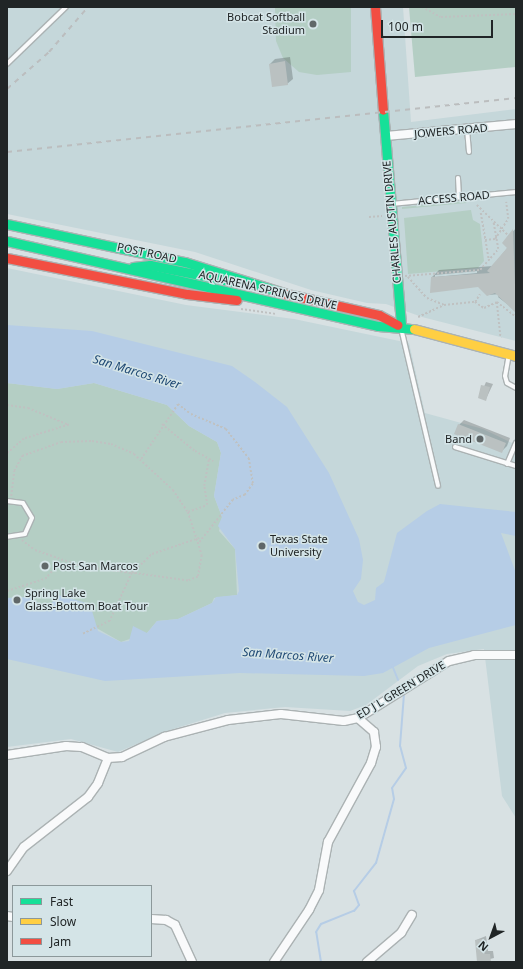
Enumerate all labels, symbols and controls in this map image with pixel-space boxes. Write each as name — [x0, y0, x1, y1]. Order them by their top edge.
place label: Bobcat Softball Stadium — [227, 11, 305, 37]
scale bar — [383, 12, 495, 38]
text: 100 m — [388, 18, 423, 35]
marker: Bobcat Softball Stadium — [308, 19, 318, 29]
street label: JOWERS ROAD — [414, 121, 488, 141]
street label: CHARLES AUSTIN DRIVE — [380, 160, 404, 284]
street label: ACCESS ROAD — [418, 188, 490, 208]
street label: POST ROAD — [116, 240, 178, 266]
street label: AQUARENA SPRINGS DRIVE — [198, 268, 338, 312]
water label: San Marcos River — [91, 352, 183, 392]
place label: Band — [445, 432, 472, 446]
marker: Band — [475, 434, 485, 444]
place label: Texas State University — [270, 533, 328, 559]
marker: Texas State University — [257, 541, 267, 551]
place label: Post San Marcos — [53, 559, 138, 573]
marker: Post San Marcos — [40, 561, 50, 571]
place label: Spring Lake Glass-Bottom Boat Tour — [25, 587, 148, 613]
marker: Spring Lake Glass-Bottom Boat Tour — [12, 595, 22, 605]
water label: San Marcos River — [242, 645, 334, 665]
street label: ED J L GREEN DRIVE — [354, 658, 448, 722]
legend — [12, 885, 152, 957]
text: Fast — [50, 893, 73, 910]
text: Slow — [50, 913, 76, 930]
north arrow — [471, 917, 511, 957]
text: Jam — [50, 933, 71, 950]
text: N — [475, 938, 491, 955]

